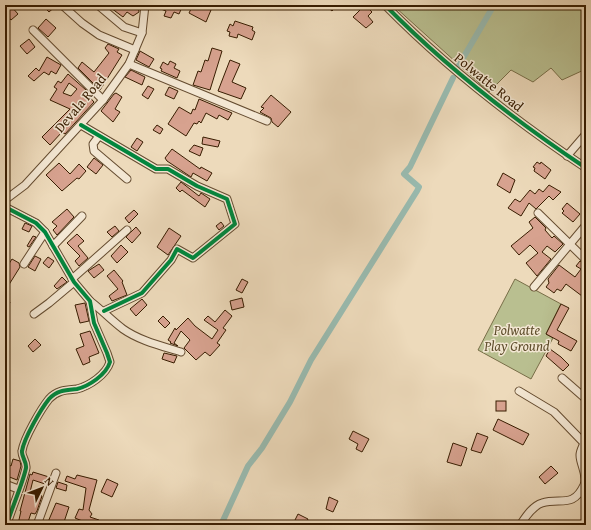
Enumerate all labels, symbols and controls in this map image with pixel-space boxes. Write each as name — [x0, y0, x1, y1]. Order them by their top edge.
street label: Polwatte Road — [450, 48, 528, 116]
street label: Devala Road — [49, 69, 111, 137]
park label: Polwatte Play Ground — [483, 320, 550, 356]
north arrow — [22, 468, 62, 508]
text: N — [41, 473, 58, 490]

